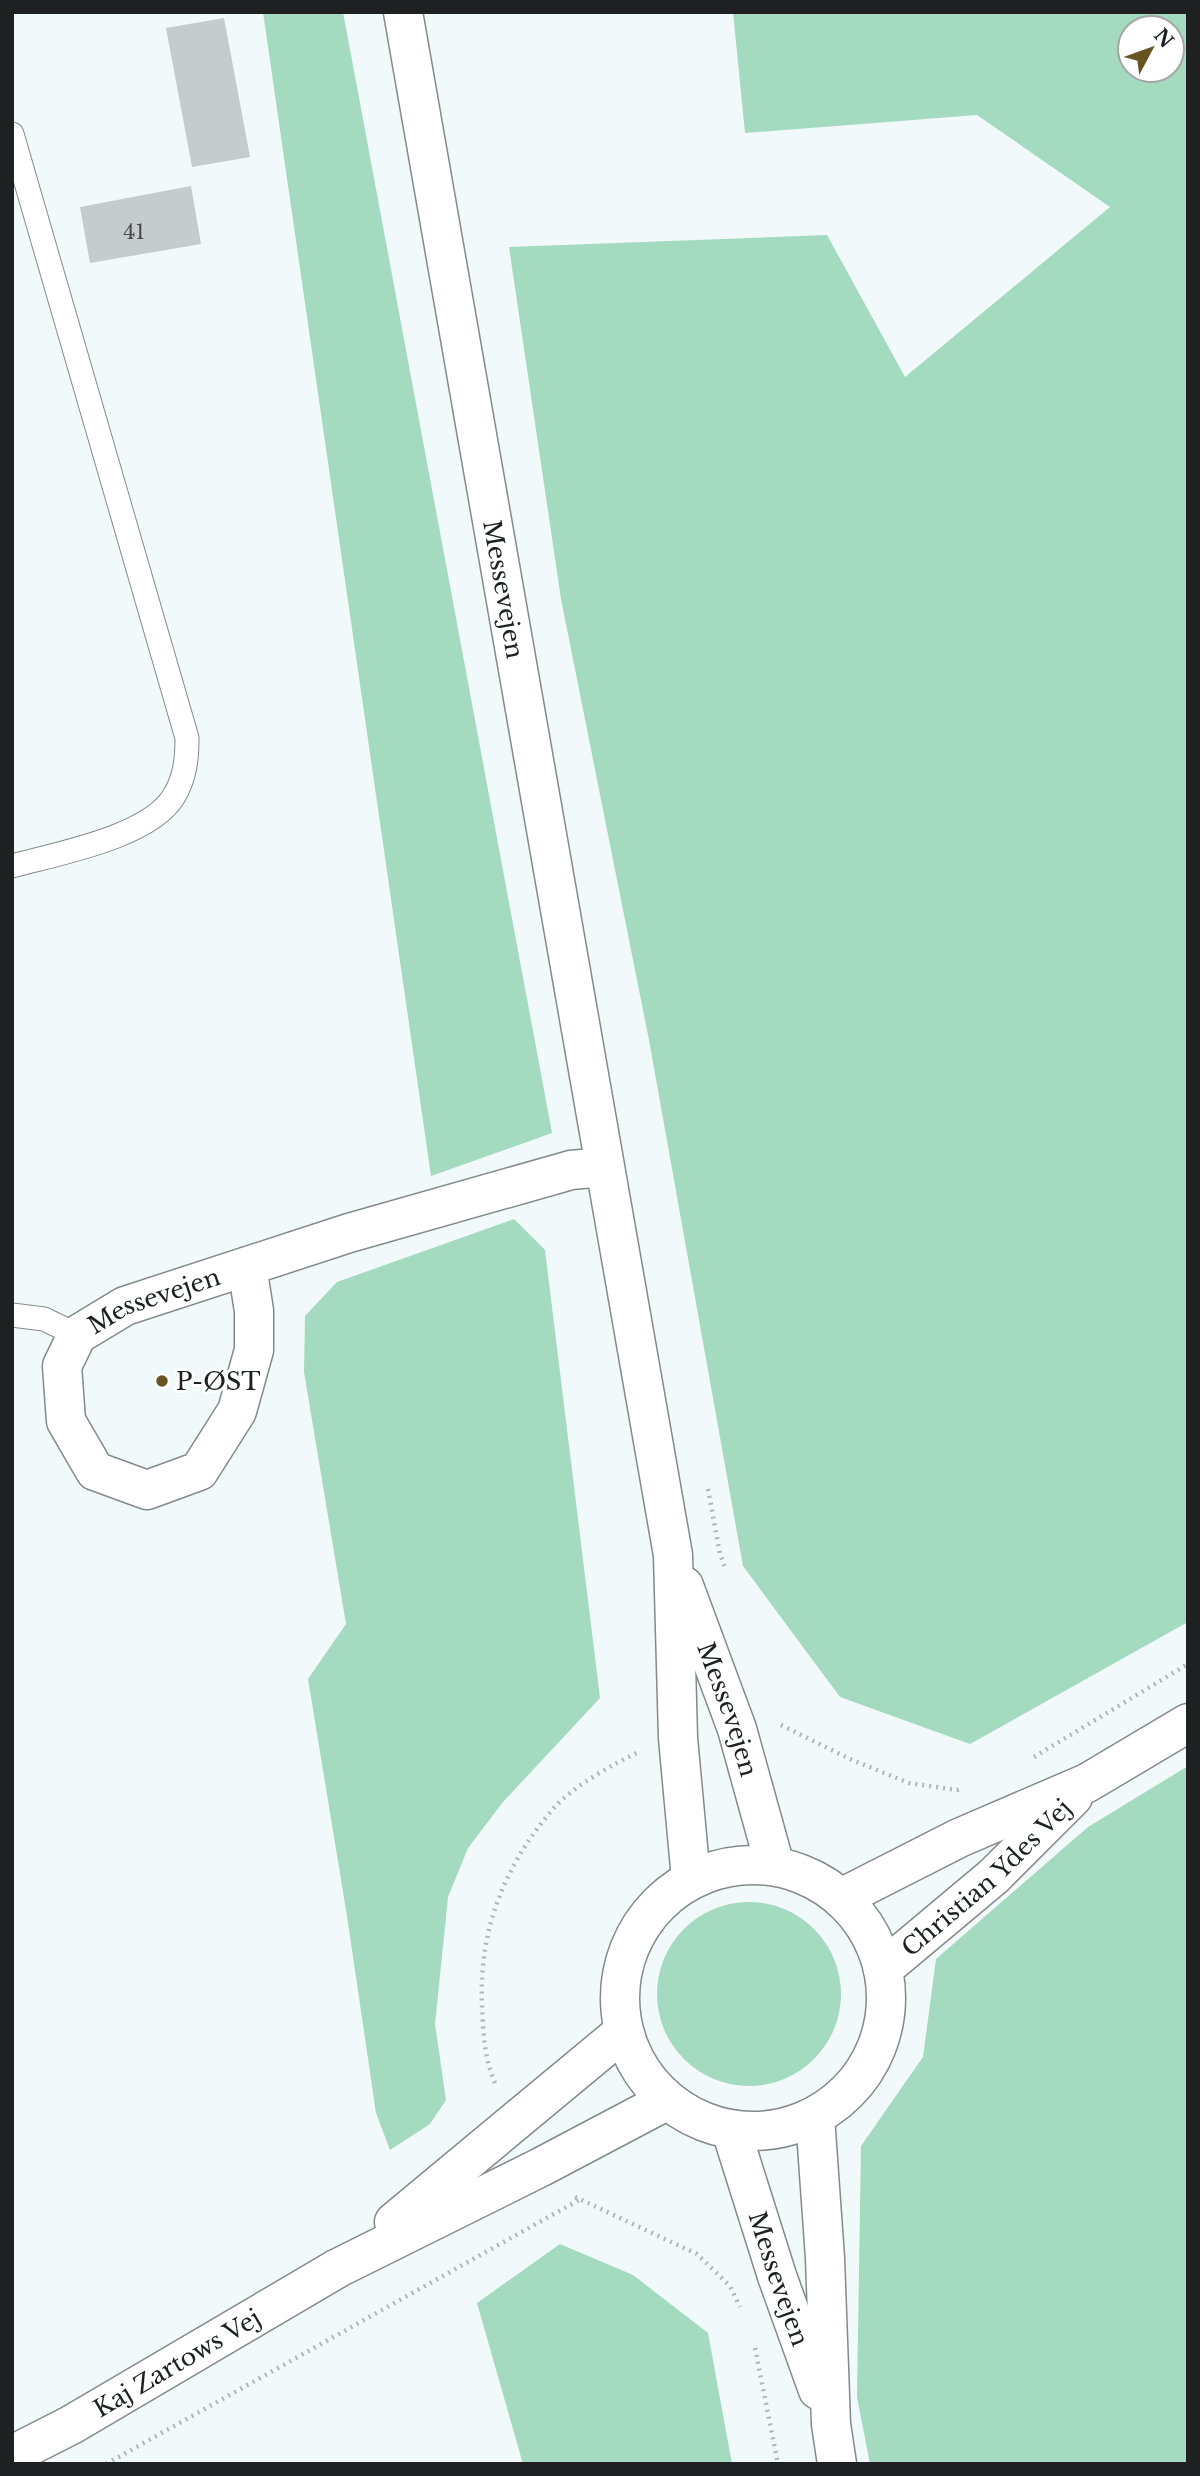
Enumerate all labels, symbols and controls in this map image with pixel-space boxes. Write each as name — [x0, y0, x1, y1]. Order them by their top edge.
north arrow — [1116, 14, 1186, 84]
text: N — [1149, 24, 1178, 53]
house number: 41 — [123, 219, 145, 245]
street label: Messevejen — [478, 518, 530, 661]
street label: Messevejen — [82, 1262, 224, 1340]
place label: P-ØST — [176, 1367, 260, 1396]
marker: P-ØST — [154, 1373, 170, 1389]
street label: Messevejen — [692, 1638, 764, 1780]
street label: Christian Ydes Vej — [895, 1793, 1077, 1962]
street label: Messevejen — [743, 2208, 815, 2350]
street label: Kaj Zartows Vej — [88, 2302, 266, 2423]

